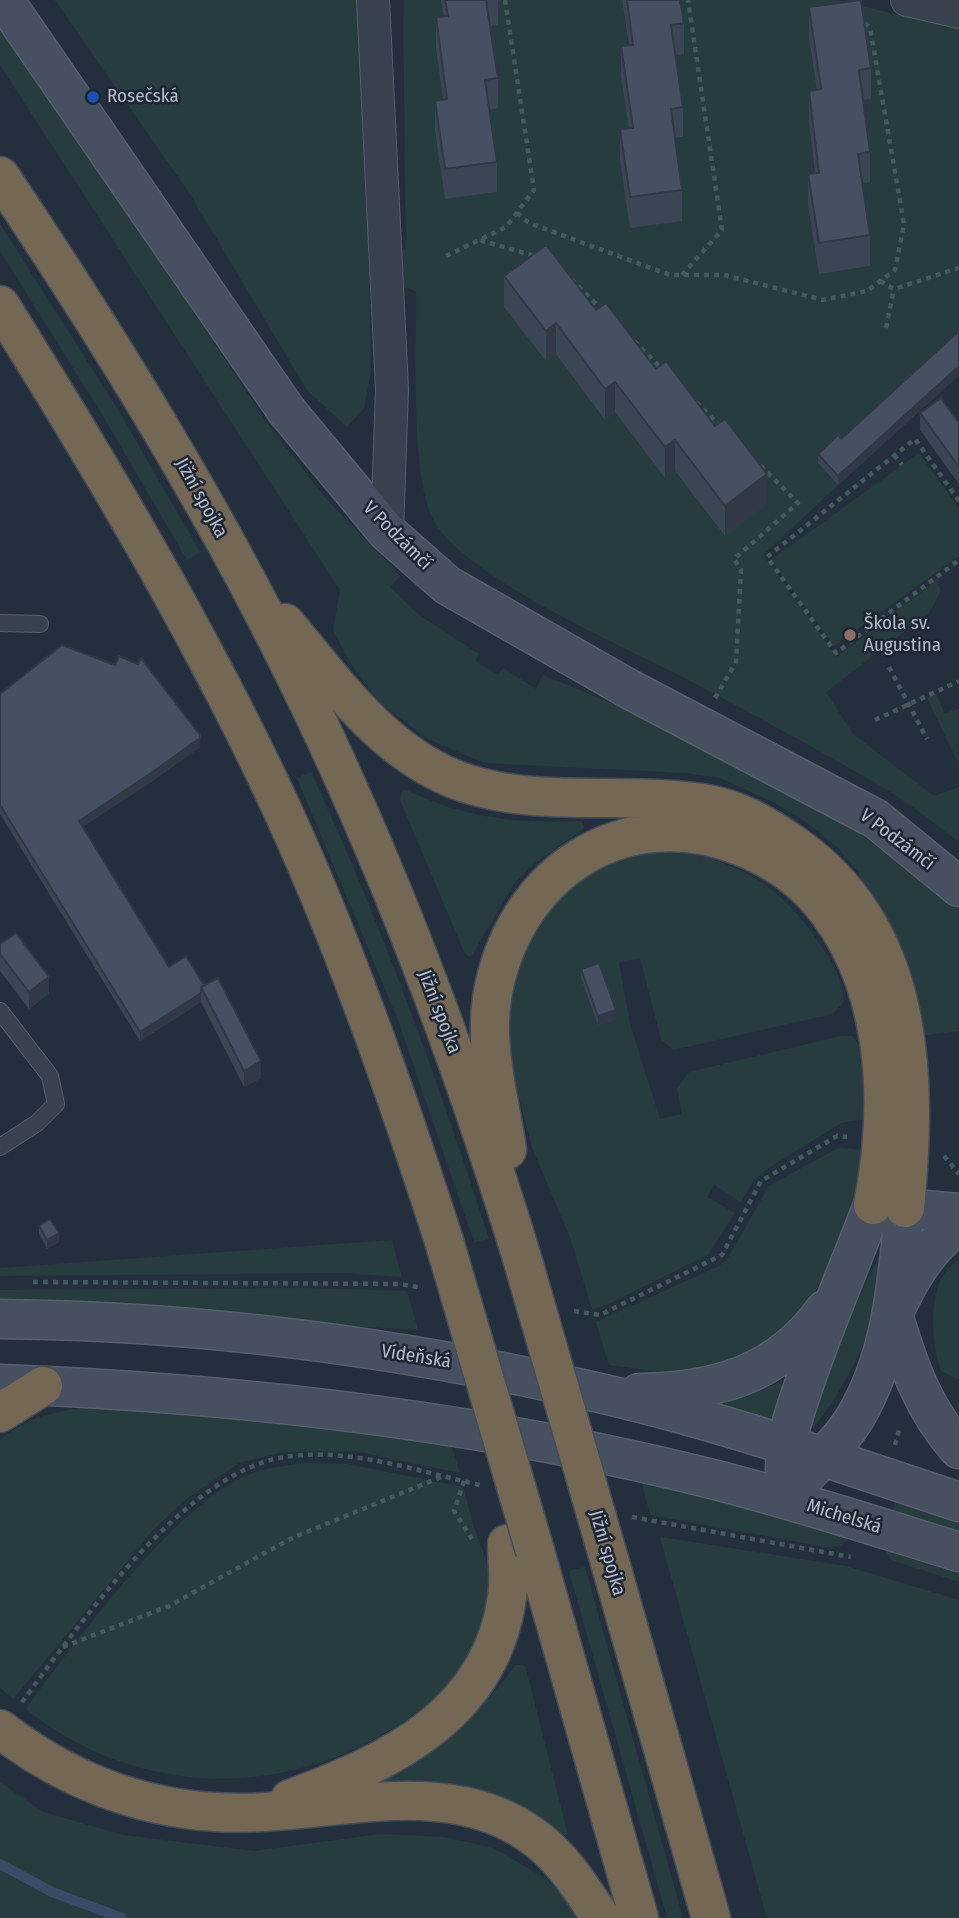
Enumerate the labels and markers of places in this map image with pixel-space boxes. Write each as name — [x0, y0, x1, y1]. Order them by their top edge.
place label: Rosečská — [107, 86, 179, 108]
marker: Rosečská — [85, 89, 101, 105]
place label: Škola sv. Augustina — [864, 613, 941, 657]
marker: Škola sv. Augustina — [842, 627, 858, 643]

